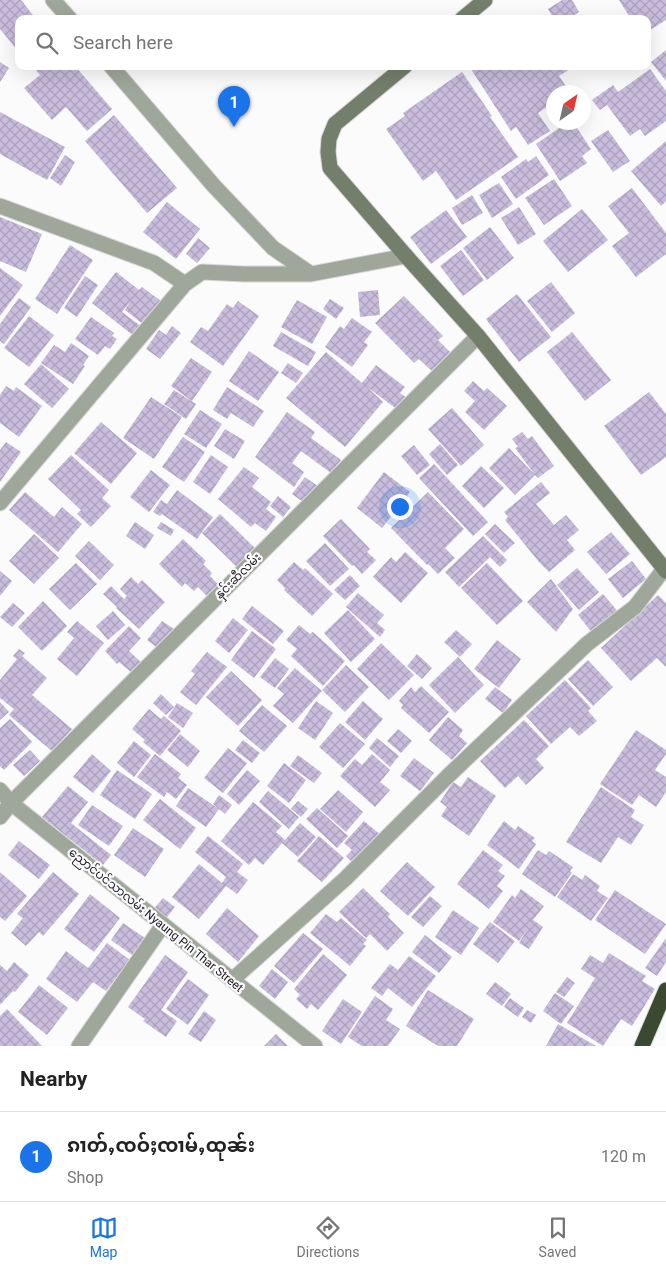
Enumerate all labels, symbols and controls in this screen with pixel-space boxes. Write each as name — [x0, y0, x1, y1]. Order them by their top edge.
search box — [15, 15, 651, 70]
icon: search — [33, 29, 61, 57]
text: Search here — [73, 31, 173, 54]
north arrow — [546, 85, 591, 130]
pin: 1 — [218, 86, 250, 127]
your location — [387, 494, 413, 520]
street label: နှင်းဆီလမ်း — [211, 549, 266, 604]
street label: ညောင်ပင်သာလမ်း Nyaung Pin Thar Street — [64, 844, 247, 997]
text: Nearby — [20, 1067, 87, 1091]
text: ၵၢတ်ႇၸဝ်ႈၸၢမ်ႇထုၼ်း — [67, 1134, 255, 1157]
text: 1 — [31, 1147, 41, 1166]
text: 120 m — [601, 1147, 646, 1166]
text: Shop — [67, 1168, 103, 1187]
tab: Map — [90, 1214, 118, 1260]
tab: Directions — [297, 1214, 360, 1260]
tab: Saved — [539, 1214, 576, 1260]

